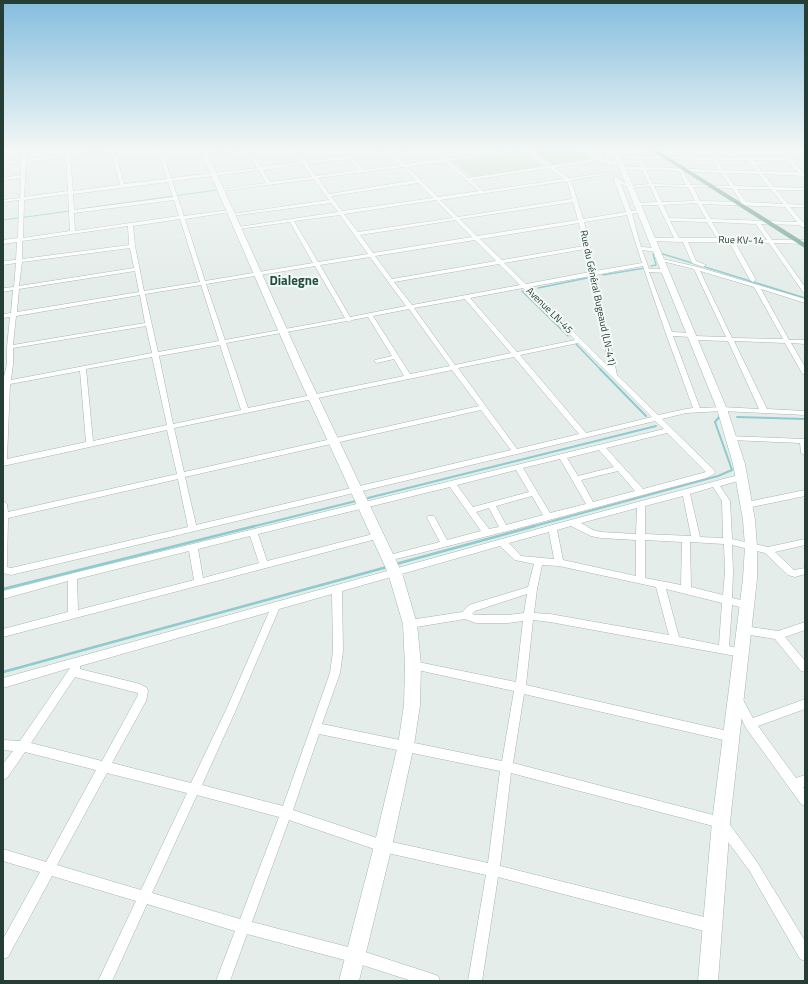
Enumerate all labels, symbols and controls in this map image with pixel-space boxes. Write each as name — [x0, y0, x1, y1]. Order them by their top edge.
street label: Rue du Général Bugeaud (LN-41) — [577, 229, 617, 367]
street label: Rue KV-14 — [718, 234, 764, 248]
district label: Dialegne — [269, 274, 319, 290]
street label: Avenue LN-45 — [523, 285, 575, 337]

